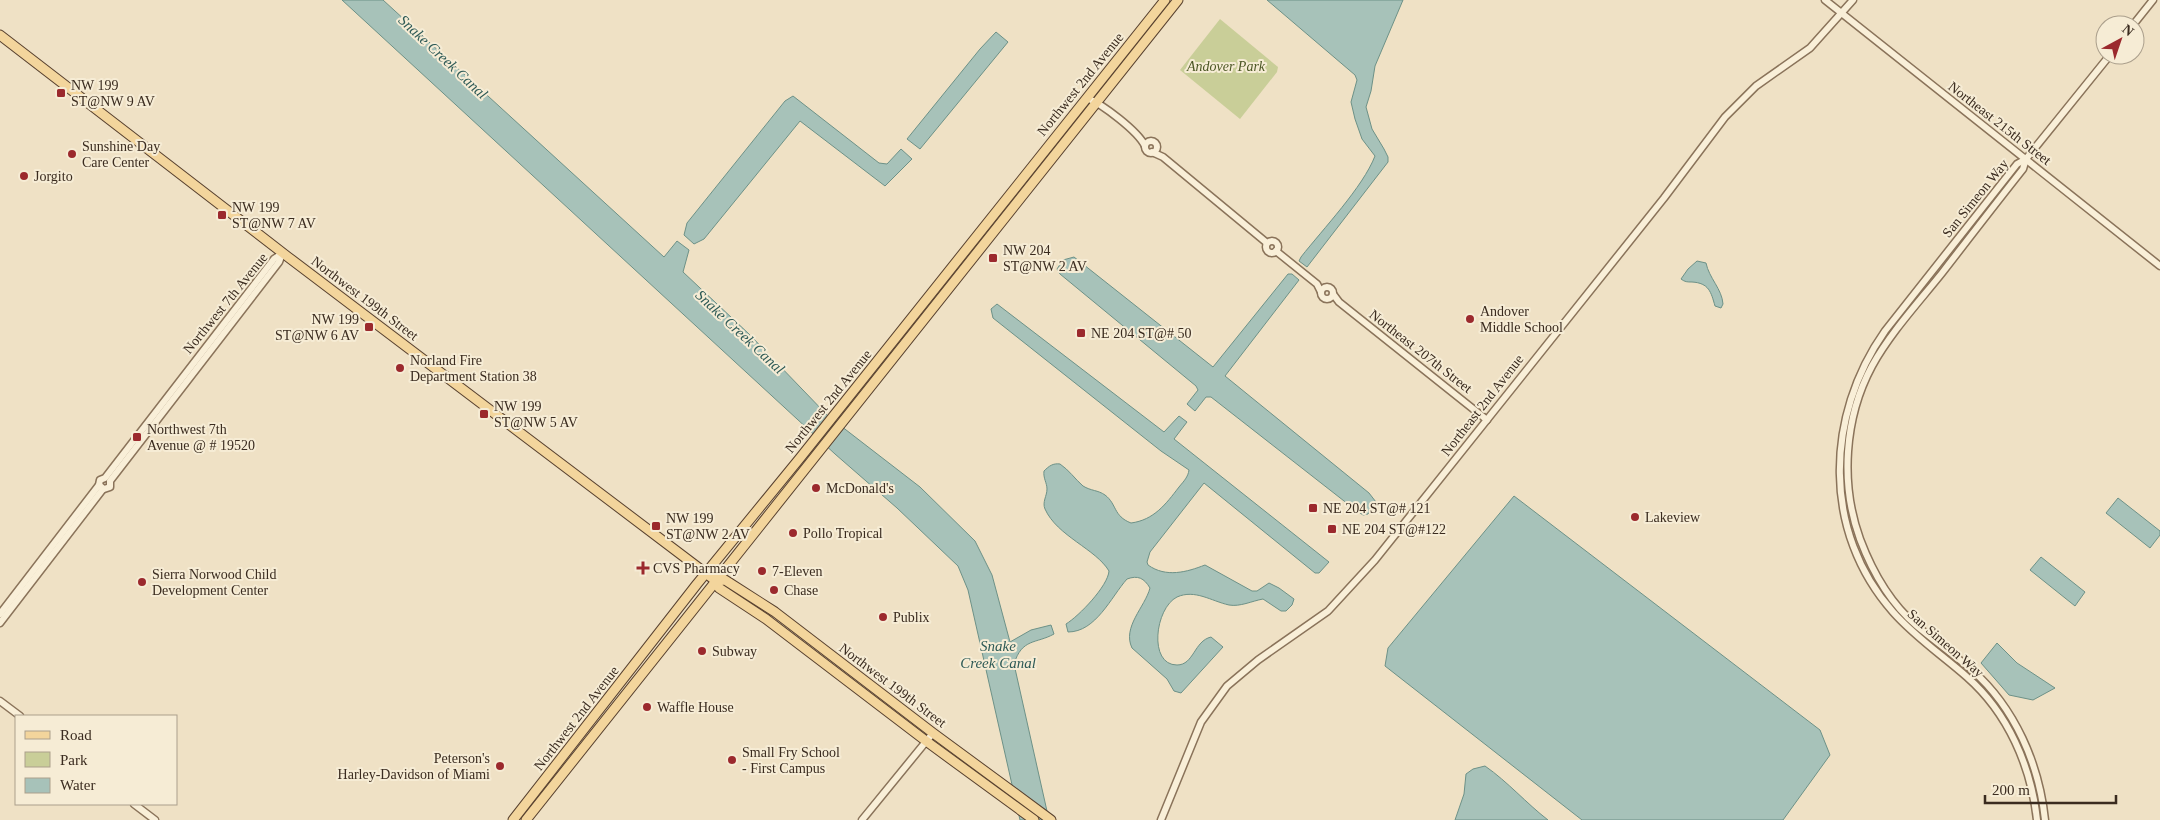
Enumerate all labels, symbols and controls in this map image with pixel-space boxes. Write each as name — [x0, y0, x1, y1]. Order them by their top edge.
water label: Snake Creek Canal — [395, 12, 491, 102]
north arrow — [2095, 15, 2145, 65]
text: N — [2119, 21, 2137, 39]
street label: Northwest 2nd Avenue — [1034, 30, 1127, 139]
park label: Andover Park — [1186, 59, 1266, 74]
place label: NW 199 ST@NW 9 AV — [71, 78, 155, 109]
street label: Northeast 215th Street — [1945, 79, 2054, 168]
marker: NW 199 ST@NW 9 AV — [55, 87, 67, 99]
place label: Sunshine Day Care Center — [82, 139, 160, 170]
marker: Sunshine Day Care Center — [66, 148, 78, 160]
street label: San Simeon Way — [1939, 156, 2011, 240]
place label: Jorgito — [34, 169, 73, 184]
marker: Jorgito — [18, 170, 30, 182]
place label: NW 199 ST@NW 7 AV — [232, 200, 316, 231]
marker: NW 199 ST@NW 7 AV — [216, 209, 228, 221]
place label: NW 204 ST@NW 2 AV — [1003, 243, 1087, 274]
street label: Northwest 7th Avenue — [180, 250, 271, 357]
marker: NW 204 ST@NW 2 AV — [987, 252, 999, 264]
street label: Northwest 199th Street — [308, 253, 421, 344]
water label: Snake Creek Canal — [692, 287, 788, 377]
place label: Andover Middle School — [1480, 304, 1563, 335]
street label: Northeast 207th Street — [1366, 307, 1475, 396]
place label: NW 199 ST@NW 6 AV — [275, 312, 359, 343]
marker: Andover Middle School — [1464, 313, 1476, 325]
marker: NW 199 ST@NW 6 AV — [363, 321, 375, 333]
place label: NE 204 ST@# 50 — [1091, 326, 1191, 341]
marker: NE 204 ST@# 50 — [1075, 327, 1087, 339]
street label: Northwest 2nd Avenue — [782, 347, 875, 456]
street label: Northeast 2nd Avenue — [1438, 352, 1527, 459]
place label: Norland Fire Department Station 38 — [410, 353, 537, 384]
marker: Norland Fire Department Station 38 — [394, 362, 406, 374]
place label: NW 199 ST@NW 5 AV — [494, 399, 578, 430]
marker: NW 199 ST@NW 5 AV — [478, 408, 490, 420]
place label: Northwest 7th Avenue @ # 19520 — [147, 422, 255, 453]
marker: Northwest 7th Avenue @ # 19520 — [131, 431, 143, 443]
place label: McDonald's — [826, 481, 894, 496]
marker: McDonald's — [810, 482, 822, 494]
place label: NE 204 ST@# 121 — [1323, 501, 1430, 516]
marker: NE 204 ST@# 121 — [1307, 502, 1319, 514]
place label: Lakeview — [1645, 510, 1701, 525]
place label: NW 199 ST@NW 2 AV — [666, 511, 750, 542]
marker: Lakeview — [1629, 511, 1641, 523]
marker: NW 199 ST@NW 2 AV — [650, 520, 662, 532]
place label: NE 204 ST@#122 — [1342, 522, 1446, 537]
marker: NE 204 ST@#122 — [1326, 523, 1338, 535]
place label: Pollo Tropical — [803, 526, 883, 541]
marker: Pollo Tropical — [787, 527, 799, 539]
place label: CVS Pharmacy — [653, 561, 740, 576]
marker: CVS Pharmacy — [637, 562, 649, 574]
place label: 7-Eleven — [772, 564, 823, 579]
marker: 7-Eleven — [756, 565, 768, 577]
place label: Sierra Norwood Child Development Center — [152, 567, 276, 598]
marker: Sierra Norwood Child Development Center — [136, 576, 148, 588]
place label: Chase — [784, 583, 818, 598]
marker: Chase — [768, 584, 780, 596]
street label: San Simeon Way — [1905, 606, 1987, 680]
place label: Publix — [893, 610, 930, 625]
marker: Publix — [877, 611, 889, 623]
water label: Snake Creek Canal — [960, 638, 1036, 671]
street label: Northwest 199th Street — [836, 640, 949, 731]
place label: Subway — [712, 644, 757, 659]
marker: Subway — [696, 645, 708, 657]
street label: Northwest 2nd Avenue — [531, 663, 622, 773]
place label: Waffle House — [657, 700, 734, 715]
marker: Waffle House — [641, 701, 653, 713]
legend — [15, 715, 178, 805]
text: Road — [60, 727, 92, 743]
place label: Small Fry School - First Campus — [742, 745, 840, 776]
place label: Peterson's Harley-Davidson of Miami — [338, 751, 490, 782]
text: Park — [60, 752, 88, 768]
marker: Small Fry School - First Campus — [726, 754, 738, 766]
marker: Peterson's Harley-Davidson of Miami — [494, 760, 506, 772]
scale bar — [1985, 772, 2116, 804]
text: Water — [60, 777, 95, 793]
text: 200 m — [1992, 782, 2030, 798]

